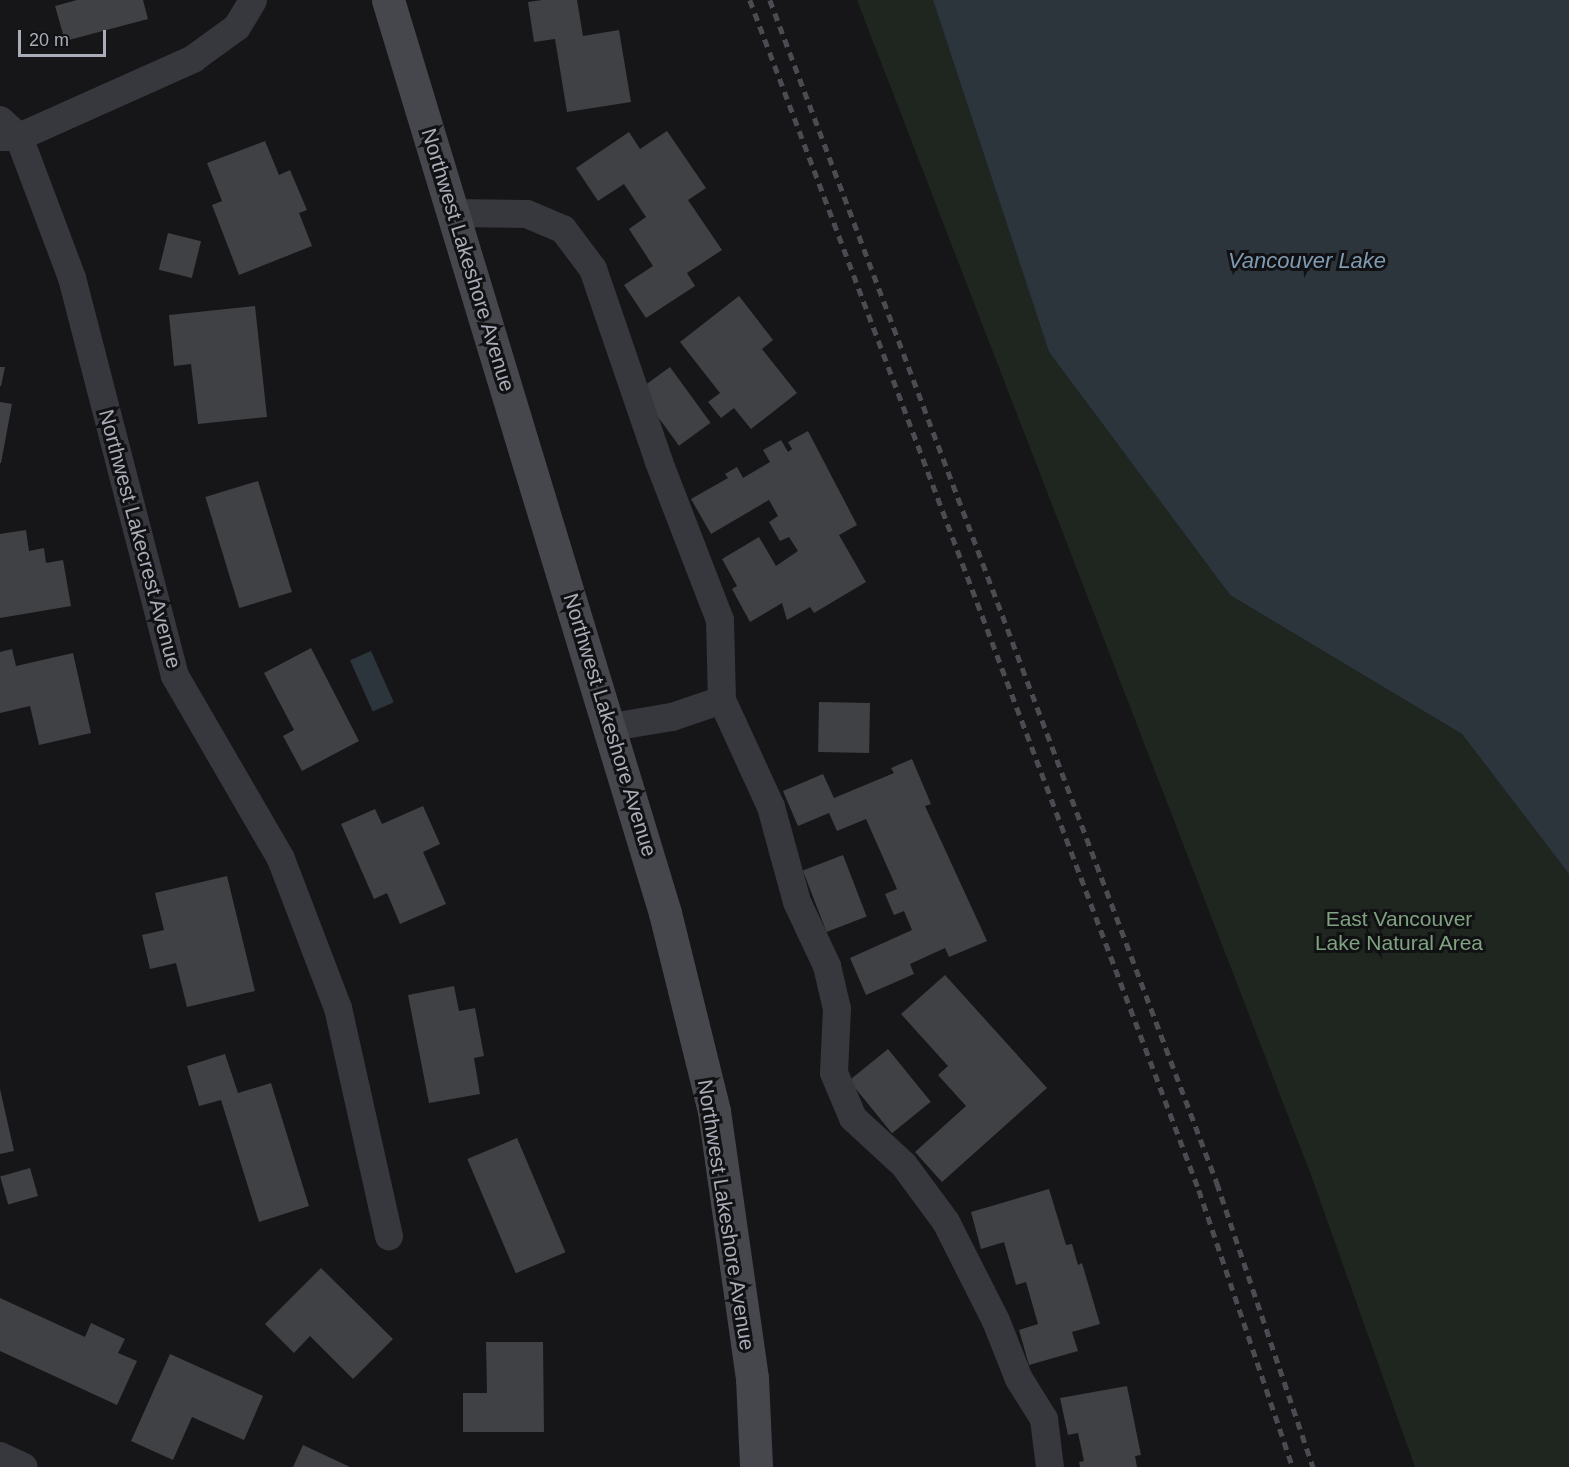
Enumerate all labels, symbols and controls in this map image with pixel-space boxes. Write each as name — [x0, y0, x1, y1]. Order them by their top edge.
scale bar — [21, 18, 110, 56]
text: 20 m — [29, 30, 69, 50]
street label: Northwest Lakeshore Avenue — [416, 125, 520, 395]
water label: Vancouver Lake — [1228, 248, 1386, 274]
street label: Northwest Lakecrest Avenue — [93, 406, 187, 672]
street label: Northwest Lakeshore Avenue — [558, 590, 662, 860]
park label: East Vancouver Lake Natural Area — [1314, 906, 1484, 956]
street label: Northwest Lakeshore Avenue — [692, 1077, 760, 1353]

